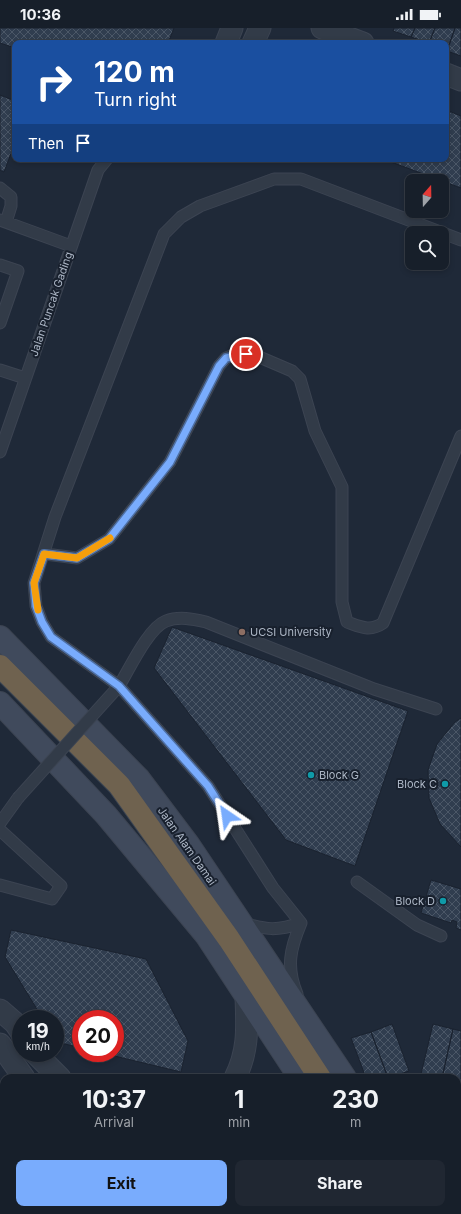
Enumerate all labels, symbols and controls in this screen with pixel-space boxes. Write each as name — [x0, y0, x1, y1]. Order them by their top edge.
text: 10:36 — [20, 5, 61, 24]
text: 120 m — [94, 55, 175, 89]
icon: right — [28, 56, 80, 108]
text: Turn right — [94, 89, 177, 110]
icon: arrive — [72, 132, 94, 154]
text: Then — [28, 134, 64, 153]
north arrow — [405, 174, 449, 218]
map controls — [405, 174, 449, 270]
button: search — [405, 226, 449, 270]
street label: Jalan Puncak Gading — [27, 250, 75, 358]
pin — [229, 337, 263, 371]
icon: arrive — [235, 343, 257, 365]
place label: UCSI University — [250, 625, 332, 639]
marker: UCSI University — [237, 627, 247, 637]
place label: Block G — [319, 768, 359, 782]
marker: Block G — [306, 770, 316, 780]
place label: Block C — [397, 777, 437, 791]
marker: Block C — [440, 779, 450, 789]
position arrow — [206, 795, 248, 837]
street label: Jalan Alam Damai — [155, 804, 219, 888]
place label: Block D — [395, 894, 435, 908]
marker: Block D — [438, 896, 448, 906]
speed limit sign: 20 — [72, 1010, 124, 1062]
text: 19 — [27, 1019, 49, 1043]
text: km/h — [26, 1040, 50, 1052]
text: 10:37 — [82, 1085, 146, 1114]
text: 1 — [234, 1085, 244, 1114]
text: 230 — [332, 1085, 379, 1114]
text: Arrival — [94, 1114, 134, 1130]
text: min — [228, 1114, 250, 1130]
text: m — [350, 1114, 361, 1130]
button: Exit — [16, 1160, 227, 1206]
button: Share — [235, 1160, 445, 1206]

